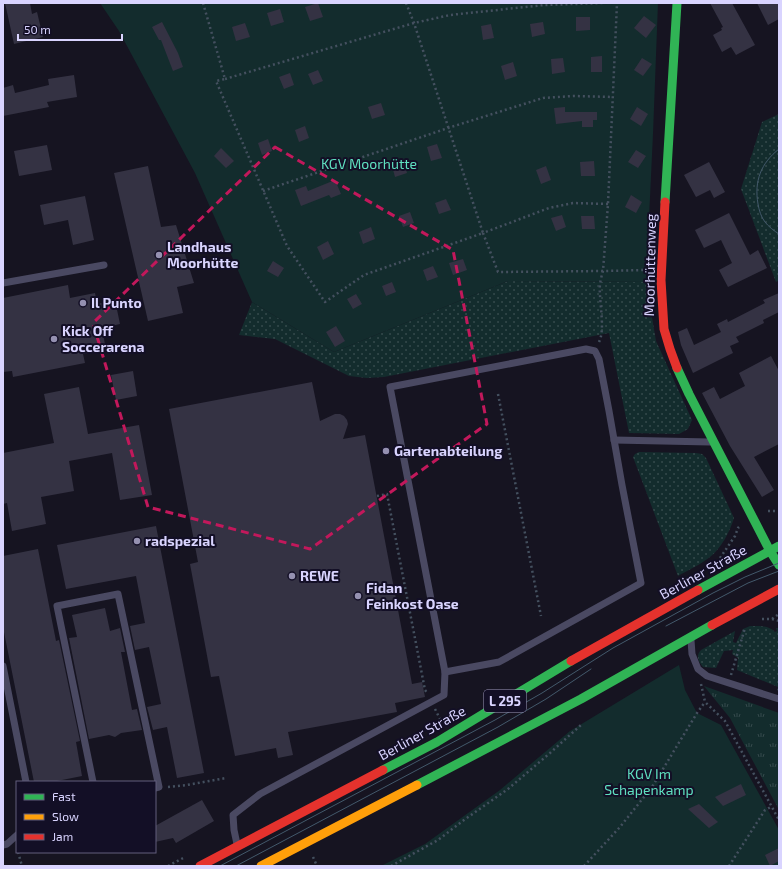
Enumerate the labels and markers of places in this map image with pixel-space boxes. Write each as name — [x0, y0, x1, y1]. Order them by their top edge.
place label: Landhaus Moorhütte — [167, 238, 239, 271]
marker: Landhaus Moorhütte — [154, 250, 164, 260]
place label: Il Punto — [91, 294, 142, 311]
marker: Il Punto — [78, 298, 88, 308]
place label: Kick Off Soccerarena — [62, 322, 145, 355]
marker: Kick Off Soccerarena — [49, 334, 59, 344]
place label: Gartenabteilung — [394, 442, 502, 459]
marker: Gartenabteilung — [381, 446, 391, 456]
place label: radspezial — [145, 532, 215, 549]
marker: radspezial — [132, 536, 142, 546]
place label: REWE — [300, 567, 339, 584]
marker: REWE — [287, 571, 297, 581]
place label: Fidan Feinkost Oase — [366, 579, 459, 612]
marker: Fidan Feinkost Oase — [353, 591, 363, 601]

